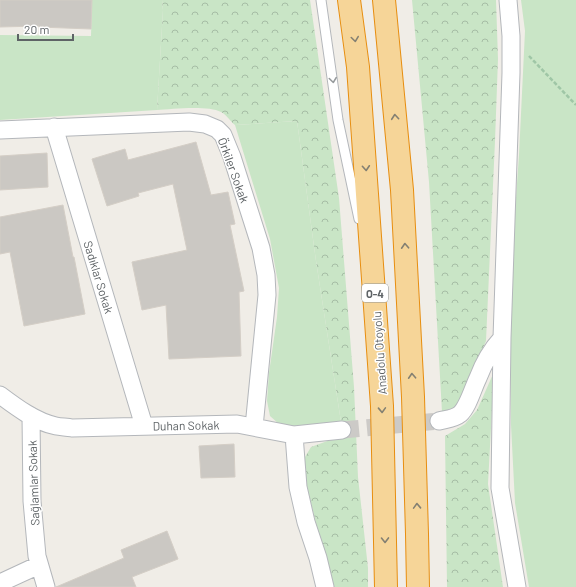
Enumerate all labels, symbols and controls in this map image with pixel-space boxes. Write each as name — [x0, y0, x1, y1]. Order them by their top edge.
scale bar — [18, 16, 73, 42]
text: 20 m — [24, 22, 50, 36]
one-way arrow — [350, 36, 359, 42]
one-way arrow — [328, 77, 337, 83]
one-way arrow — [391, 114, 400, 120]
street label: Örkiler Sokak — [216, 135, 252, 205]
one-way arrow — [361, 165, 370, 171]
street label: Sadıklar Sokak — [81, 239, 117, 315]
one-way arrow — [401, 243, 409, 249]
road number: O-4 — [362, 284, 388, 302]
street label: Anadolu Otoyolu — [369, 311, 389, 395]
one-way arrow — [408, 373, 416, 379]
one-way arrow — [378, 407, 387, 413]
street label: Duhan Sokak — [153, 417, 219, 433]
street label: Sağlamlar Sokak — [25, 440, 41, 526]
one-way arrow — [412, 503, 421, 509]
one-way arrow — [381, 537, 389, 543]

